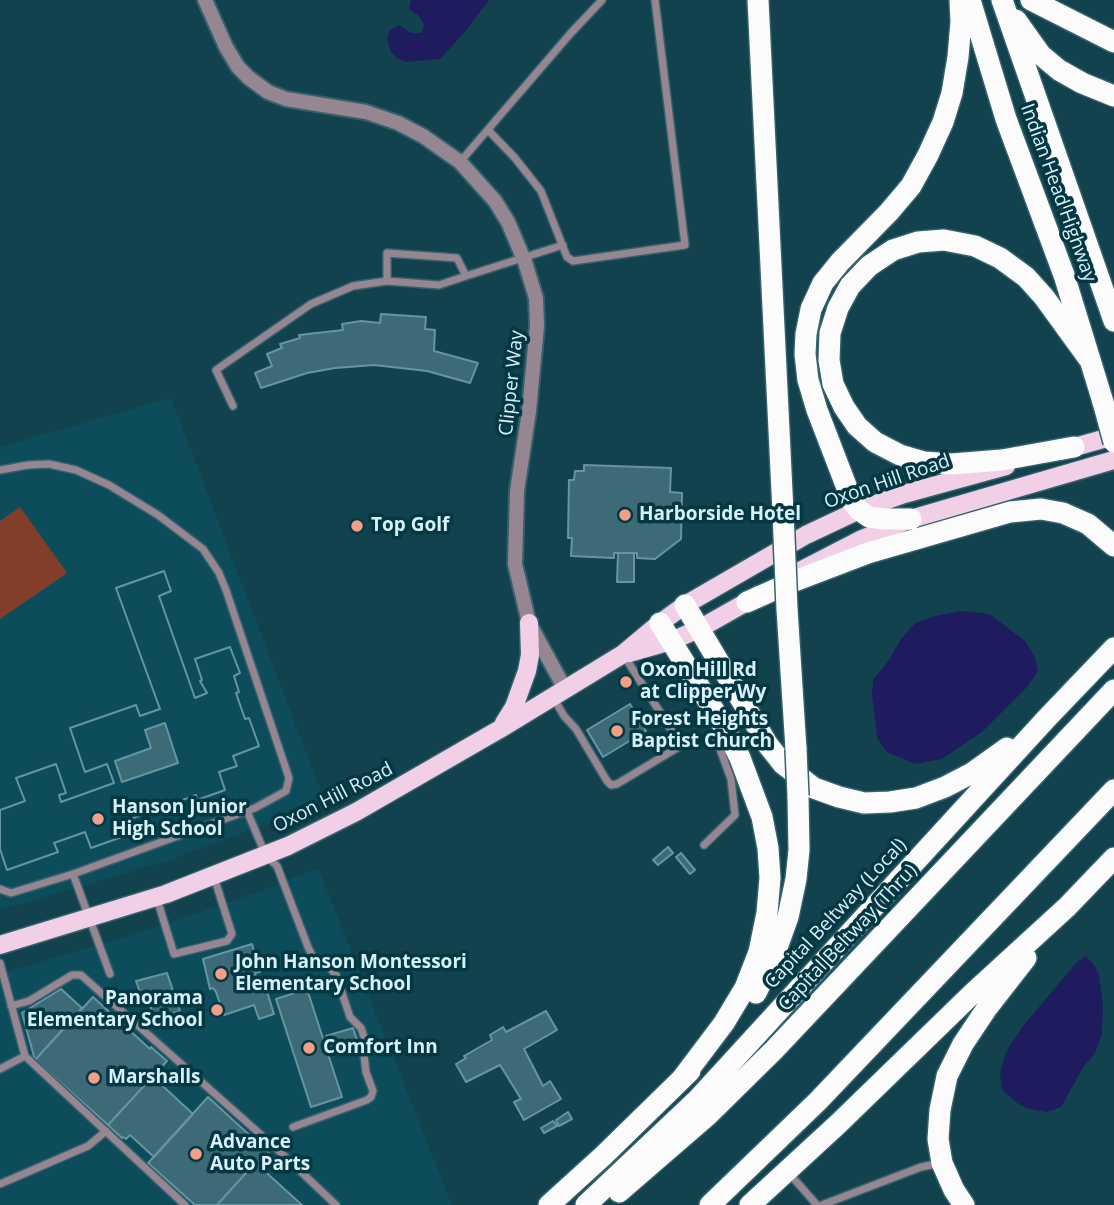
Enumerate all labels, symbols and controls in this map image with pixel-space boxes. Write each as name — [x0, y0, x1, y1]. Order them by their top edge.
street label: Indian Head Highway — [1015, 101, 1101, 285]
street label: Clipper Way — [495, 329, 529, 437]
street label: Oxon Hill Road — [821, 450, 953, 514]
place label: Harborside Hotel — [639, 504, 801, 526]
marker: Harborside Hotel — [617, 507, 633, 523]
place label: Top Golf — [371, 515, 449, 537]
marker: Top Golf — [349, 518, 365, 534]
place label: Oxon Hill Rd at Clipper Wy — [640, 660, 766, 704]
marker: Oxon Hill Rd at Clipper Wy — [618, 674, 634, 690]
place label: Forest Heights Baptist Church — [631, 709, 772, 753]
marker: Forest Heights Baptist Church — [609, 723, 625, 739]
street label: Oxon Hill Road — [269, 758, 397, 838]
place label: Hanson Junior High School — [112, 797, 247, 841]
marker: Hanson Junior High School — [90, 811, 106, 827]
street label: Capital Beltway (Local) — [760, 834, 912, 994]
street label: Capital Beltway (Thru) — [774, 860, 922, 1016]
place label: John Hanson Montessori Elementary School — [235, 952, 467, 996]
marker: John Hanson Montessori Elementary School — [213, 966, 229, 982]
place label: Panorama Elementary School — [27, 988, 203, 1032]
marker: Panorama Elementary School — [209, 1002, 225, 1018]
place label: Comfort Inn — [323, 1037, 438, 1059]
marker: Comfort Inn — [301, 1040, 317, 1056]
place label: Marshalls — [108, 1067, 200, 1089]
marker: Marshalls — [86, 1070, 102, 1086]
place label: Advance Auto Parts — [210, 1132, 310, 1176]
marker: Advance Auto Parts — [188, 1146, 204, 1162]

